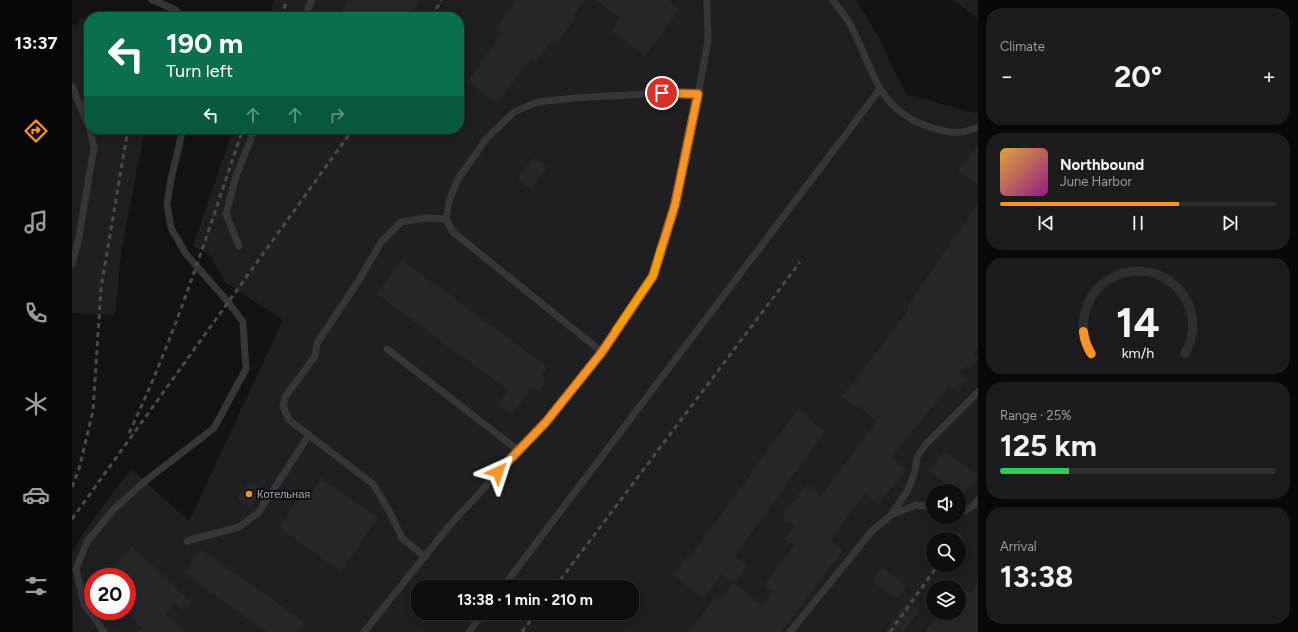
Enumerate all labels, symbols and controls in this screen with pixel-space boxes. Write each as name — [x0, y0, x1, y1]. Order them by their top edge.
text: 190 m — [166, 26, 243, 60]
icon: left — [100, 28, 152, 80]
text: 13:37 — [14, 32, 58, 54]
text: Climate — [1000, 39, 1045, 54]
text: 20° — [1114, 58, 1162, 95]
text: Turn left — [166, 60, 233, 82]
text: − — [1000, 63, 1014, 90]
text: + — [1262, 63, 1276, 90]
pin — [645, 76, 679, 110]
icon: arrive — [651, 82, 673, 104]
icon: left — [200, 104, 222, 126]
icon: ahead — [242, 104, 264, 126]
icon: ahead — [284, 104, 306, 126]
icon: right — [326, 104, 348, 126]
icon: directions — [22, 117, 50, 145]
text: Northbound — [1060, 156, 1144, 174]
text: June Harbor — [1060, 174, 1132, 189]
icon: music — [22, 208, 50, 236]
icon: previous — [1035, 212, 1057, 234]
icon: pause — [1127, 212, 1149, 234]
icon: next — [1219, 212, 1241, 234]
text: 14 — [1116, 297, 1160, 347]
icon: phone — [22, 299, 50, 327]
text: km/h — [1122, 344, 1154, 362]
icon: climate — [22, 390, 50, 418]
text: Range · 25% — [1000, 408, 1071, 423]
text: 125 km — [1000, 427, 1097, 464]
position arrow — [477, 451, 519, 493]
icon: car — [22, 481, 50, 509]
map controls — [926, 484, 966, 620]
button: sound — [926, 484, 966, 524]
place label: Котельная — [257, 488, 310, 501]
marker: Котельная — [244, 489, 254, 499]
button: search — [926, 532, 966, 572]
text: Arrival — [1000, 539, 1037, 554]
text: 13:38 — [1000, 558, 1073, 595]
speed limit sign: 20 — [84, 568, 136, 620]
icon: filters — [22, 572, 50, 600]
button: layers — [926, 580, 966, 620]
text: 13:38 · 1 min · 210 m — [457, 591, 593, 609]

